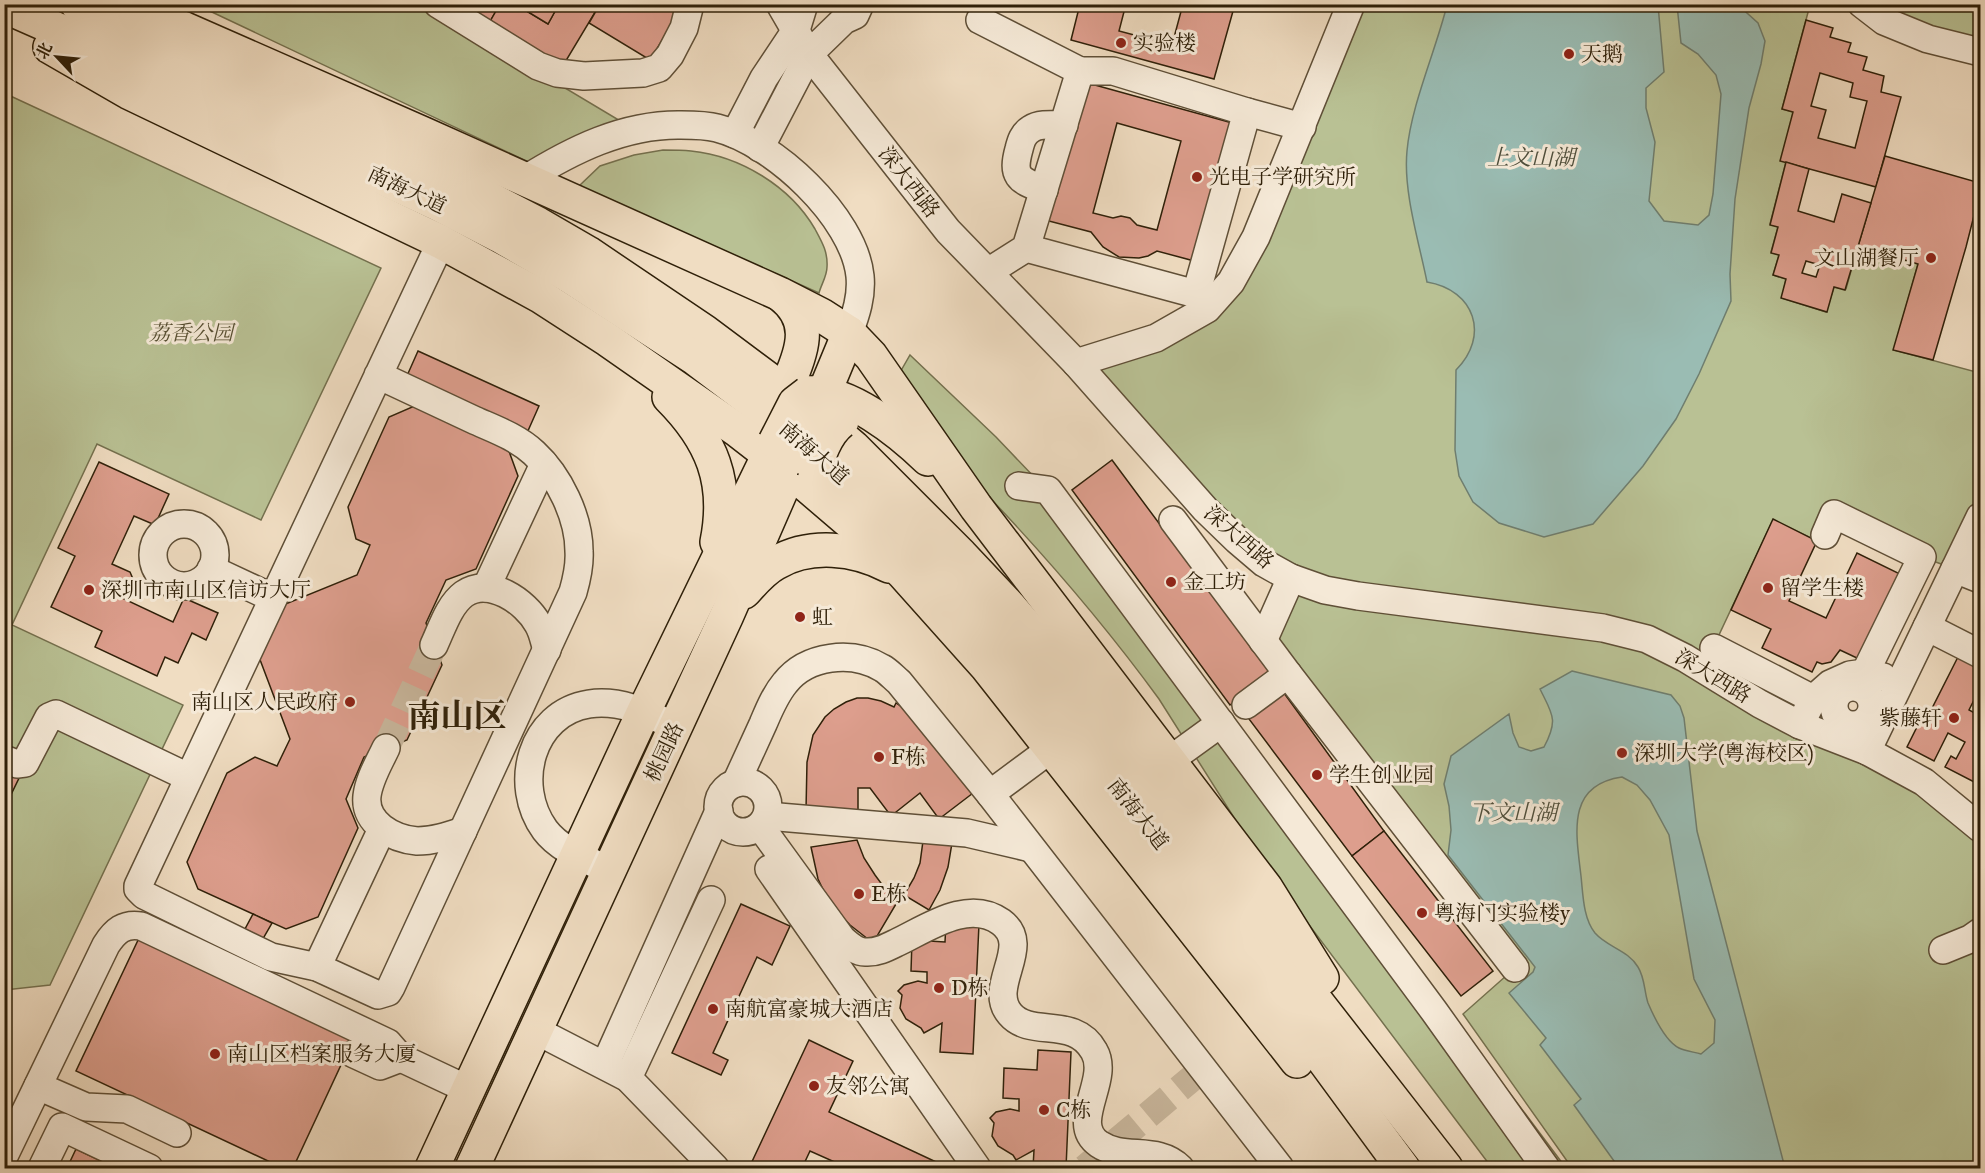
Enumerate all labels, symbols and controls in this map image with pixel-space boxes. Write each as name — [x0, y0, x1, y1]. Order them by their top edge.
north arrow — [27, 27, 87, 87]
place label: 实验楼 — [1133, 30, 1196, 56]
marker: 实验楼 — [1114, 36, 1128, 50]
text: 北 — [32, 39, 56, 62]
place label: 天鹅 — [1581, 41, 1623, 67]
marker: 天鹅 — [1562, 47, 1576, 61]
street label: 深大西路 — [873, 141, 945, 223]
water label: 上文山湖 — [1487, 144, 1579, 171]
street label: 南海大道 — [363, 160, 451, 220]
place label: 光电子学研究所 — [1209, 164, 1356, 190]
marker: 光电子学研究所 — [1190, 170, 1204, 184]
place label: 文山湖餐厅 — [1814, 245, 1919, 271]
marker: 文山湖餐厅 — [1924, 251, 1938, 265]
park label: 荔香公园 — [149, 320, 236, 346]
street label: 南海大道 — [774, 416, 854, 490]
street label: 深大西路 — [1199, 500, 1279, 574]
place label: 金工坊 — [1183, 569, 1246, 595]
marker: 金工坊 — [1164, 575, 1178, 589]
place label: 留学生楼 — [1780, 575, 1864, 601]
place label: 深圳市南山区信访大厅 — [101, 577, 311, 603]
marker: 留学生楼 — [1761, 581, 1775, 595]
marker: 深圳市南山区信访大厅 — [82, 583, 96, 597]
place label: 虹 — [812, 604, 833, 630]
marker: 虹 — [793, 610, 807, 624]
street label: 深大西路 — [1670, 643, 1756, 709]
place label: 南山区人民政府 — [191, 689, 338, 715]
marker: 南山区人民政府 — [343, 695, 357, 709]
district label: 南山区 — [408, 696, 507, 736]
place label: 紫藤轩 — [1879, 705, 1942, 731]
marker: 紫藤轩 — [1947, 711, 1961, 725]
street label: 桃园路 — [639, 718, 689, 786]
place label: 深圳大学(粤海校区) — [1634, 740, 1814, 766]
place label: F栋 — [891, 744, 926, 770]
marker: 深圳大学(粤海校区) — [1615, 746, 1629, 760]
marker: F栋 — [872, 750, 886, 764]
place label: 学生创业园 — [1329, 762, 1434, 788]
marker: 学生创业园 — [1310, 768, 1324, 782]
street label: 南海大道 — [1102, 773, 1174, 855]
water label: 下文山湖 — [1469, 799, 1561, 826]
place label: E栋 — [871, 881, 907, 907]
marker: E栋 — [852, 887, 866, 901]
place label: 粤海门实验楼y — [1434, 900, 1571, 926]
marker: 粤海门实验楼y — [1415, 906, 1429, 920]
place label: D栋 — [951, 975, 989, 1001]
marker: D栋 — [932, 981, 946, 995]
place label: 南航富豪城大酒店 — [725, 996, 893, 1022]
marker: 南航富豪城大酒店 — [706, 1002, 720, 1016]
place label: 南山区档案服务大厦 — [227, 1041, 416, 1067]
marker: 南山区档案服务大厦 — [208, 1047, 222, 1061]
place label: 友邻公寓 — [826, 1073, 910, 1099]
marker: 友邻公寓 — [807, 1079, 821, 1093]
place label: C栋 — [1056, 1097, 1091, 1123]
marker: C栋 — [1037, 1103, 1051, 1117]

